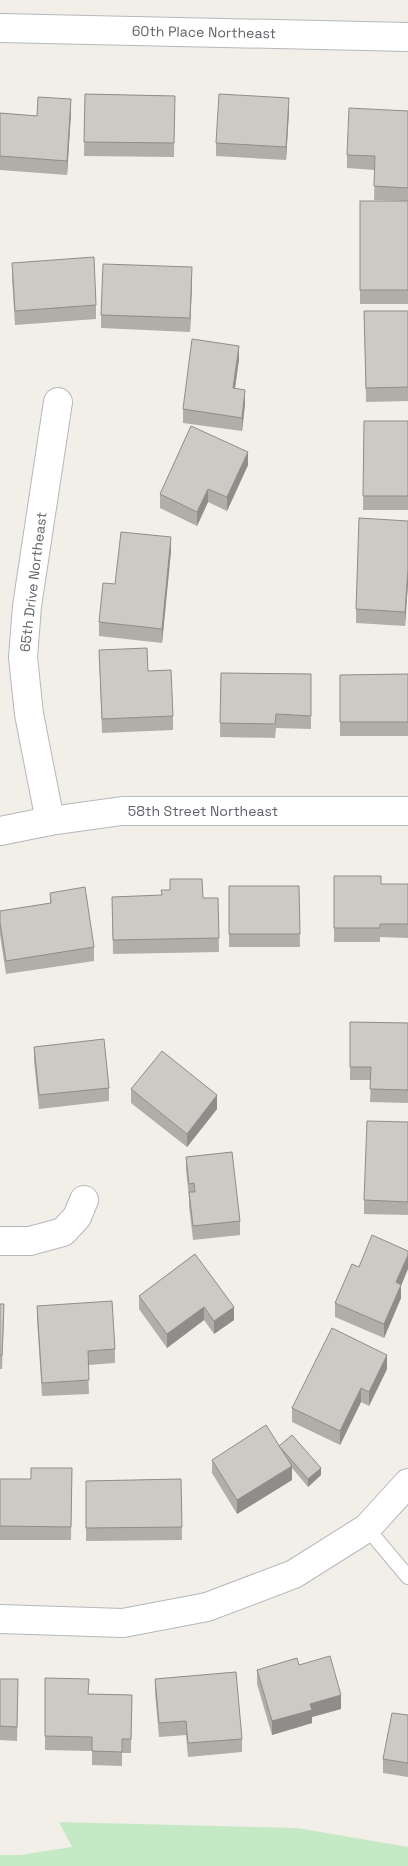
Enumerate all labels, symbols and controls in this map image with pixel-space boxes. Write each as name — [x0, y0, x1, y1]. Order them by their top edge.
street label: 60th Place Northeast — [132, 22, 276, 42]
street label: 65th Drive Northeast — [15, 511, 51, 653]
street label: 58th Street Northeast — [128, 802, 278, 820]

